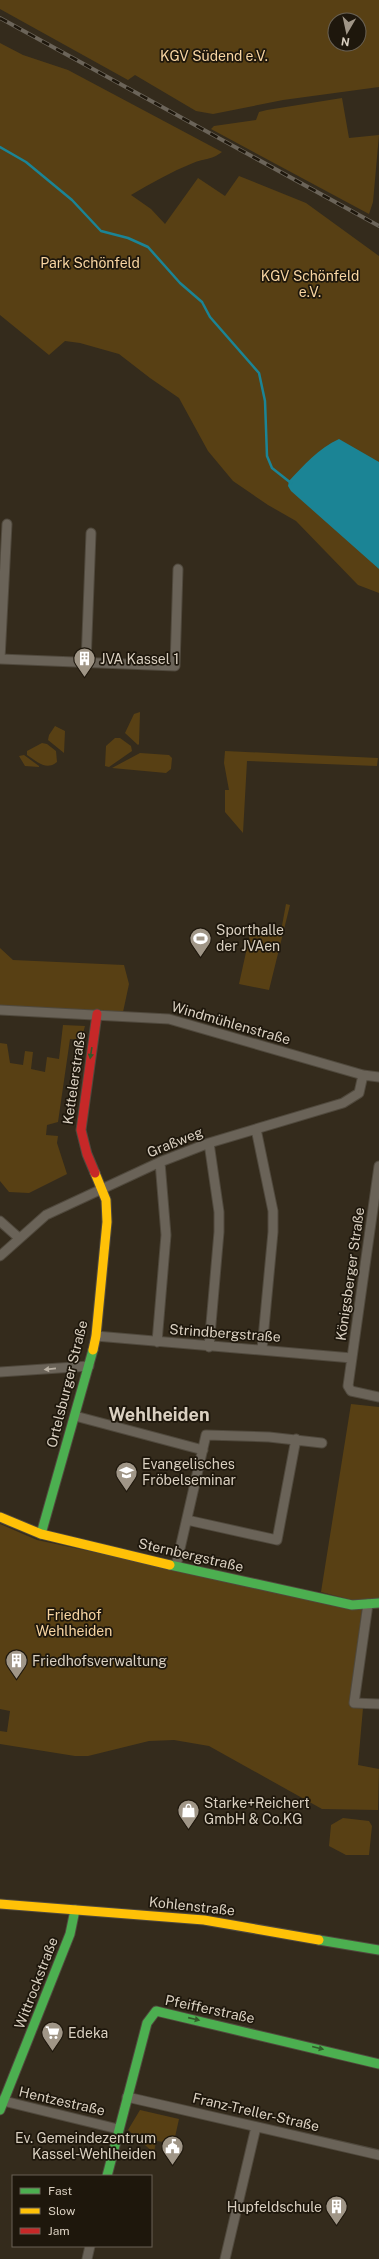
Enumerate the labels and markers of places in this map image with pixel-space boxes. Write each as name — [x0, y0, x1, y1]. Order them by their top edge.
building icon: JVA Kassel 1 — [72, 646, 98, 679]
place label: JVA Kassel 1 — [100, 651, 179, 667]
place label: Sporthalle der JVAen — [216, 922, 284, 954]
sports icon: Sporthalle der JVAen — [187, 925, 213, 958]
place label: Evangelisches Fröbelseminar — [142, 1456, 236, 1488]
school or university icon: Evangelisches Fröbelseminar — [113, 1459, 139, 1492]
building icon: Friedhofsverwaltung — [4, 1648, 30, 1681]
place label: Friedhofsverwaltung — [32, 1653, 167, 1669]
place label: Starke+Reichert GmbH & Co.KG — [204, 1795, 310, 1827]
shop icon: Starke+Reichert GmbH & Co.KG — [175, 1798, 201, 1831]
supermarket icon: Edeka — [40, 2020, 66, 2053]
place label: Edeka — [68, 2025, 108, 2041]
place label: Ev. Gemeindezentrum Kassel-Wehlheiden — [15, 2130, 156, 2162]
public building icon: Ev. Gemeindezentrum Kassel-Wehlheiden — [159, 2133, 185, 2166]
building icon: Hupfeldschule — [324, 2194, 350, 2227]
place label: Hupfeldschule — [227, 2199, 322, 2215]

